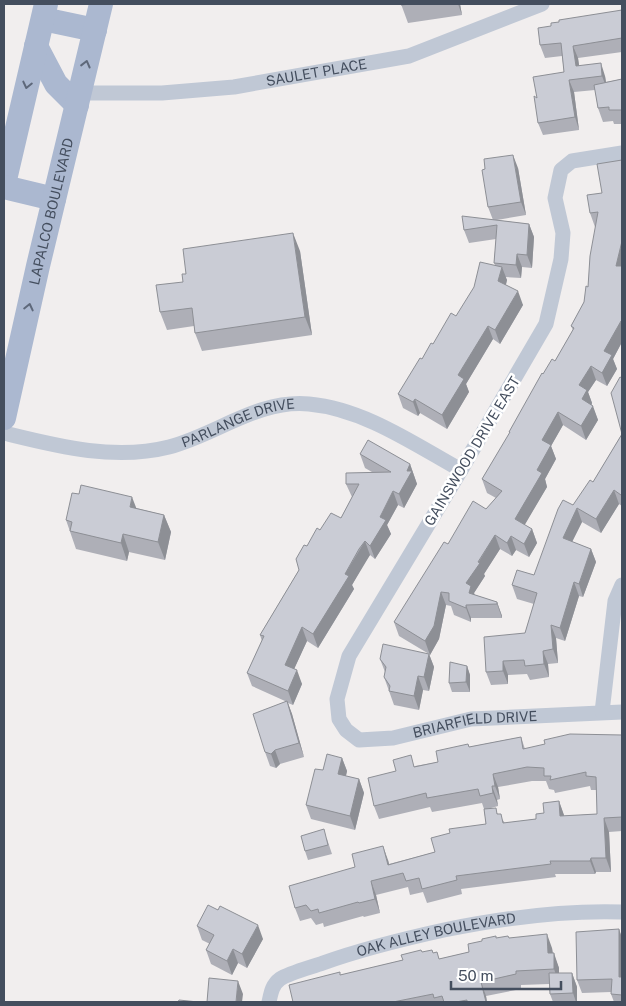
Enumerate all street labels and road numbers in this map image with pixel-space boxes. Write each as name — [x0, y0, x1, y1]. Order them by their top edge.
street label: SAULET PLACE — [265, 56, 368, 89]
street label: LAPALCO BOULEVARD — [26, 136, 77, 286]
street label: GAINSWOOD DRIVE EAST — [421, 374, 523, 528]
street label: PARLANGE DRIVE — [179, 396, 295, 451]
street label: BRIARFIELD DRIVE — [411, 708, 538, 741]
street label: OAK ALLEY BOULEVARD — [355, 910, 517, 960]

